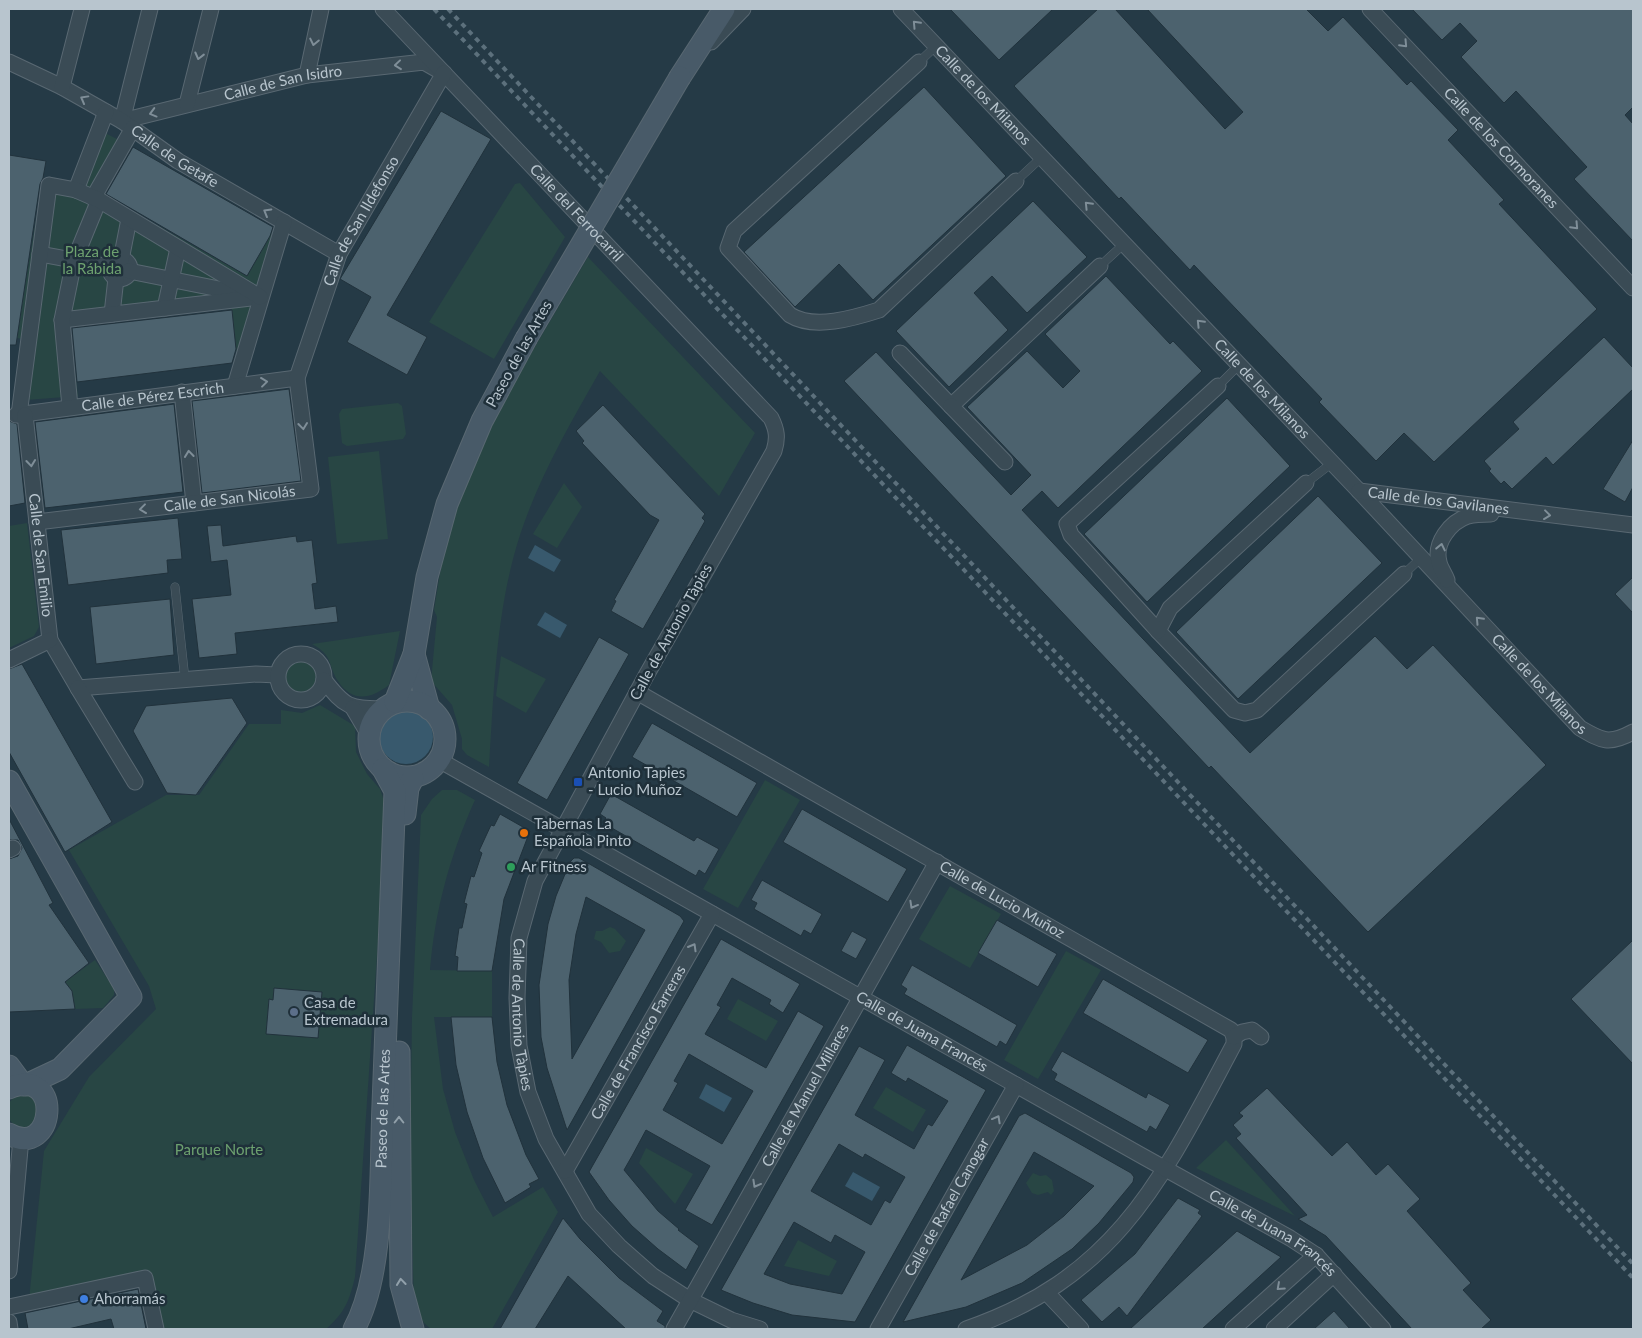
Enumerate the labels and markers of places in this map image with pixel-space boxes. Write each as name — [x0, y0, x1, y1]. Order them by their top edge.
place label: Antonio Tapies - Lucio Muñoz — [588, 763, 685, 798]
marker: Antonio Tapies - Lucio Muñoz — [572, 776, 584, 788]
place label: Tabernas La Española Pinto — [534, 814, 631, 849]
marker: Tabernas La Española Pinto — [518, 827, 530, 839]
place label: Ar Fitness — [521, 857, 587, 875]
marker: Ar Fitness — [505, 861, 517, 873]
place label: Casa de Extremadura — [304, 993, 388, 1028]
marker: Casa de Extremadura — [288, 1006, 300, 1018]
place label: Ahorramás — [94, 1289, 166, 1307]
marker: Ahorramás — [78, 1293, 90, 1305]

